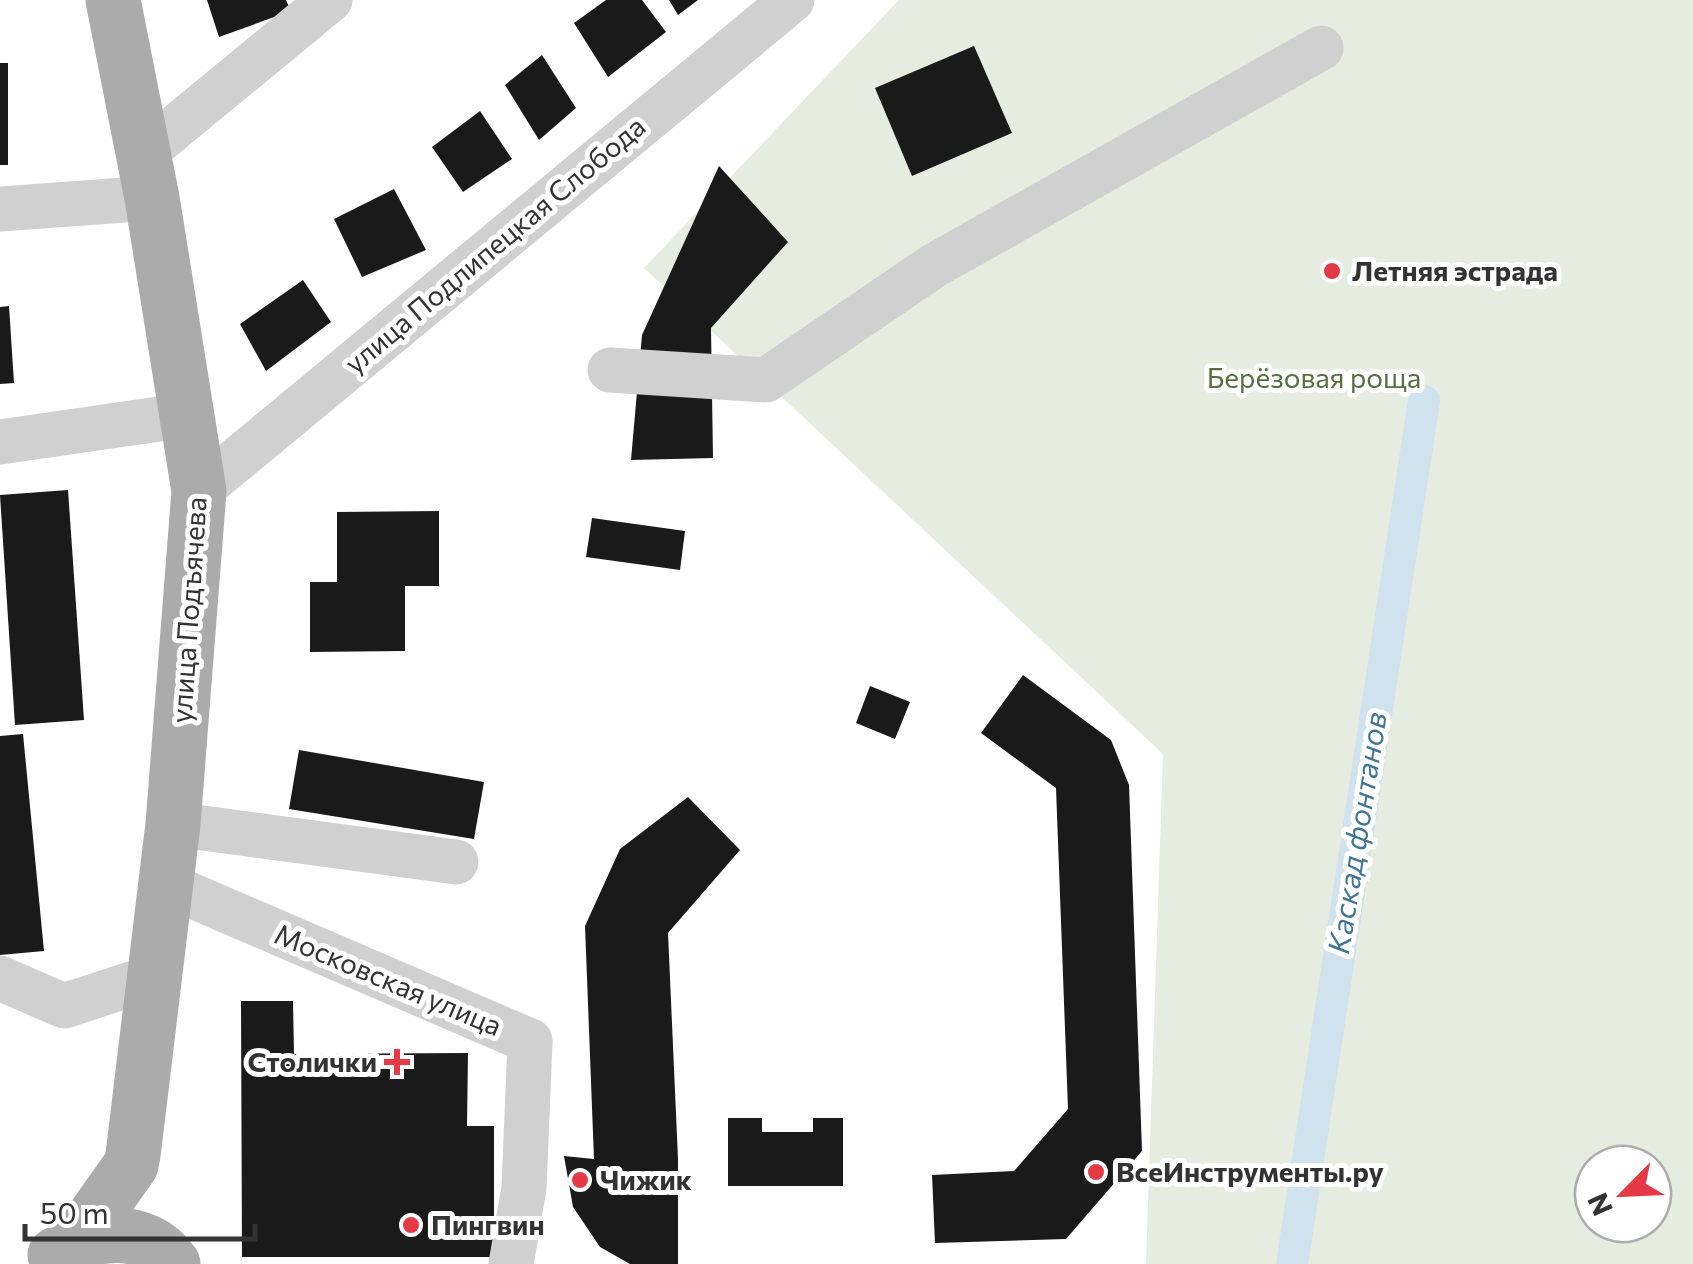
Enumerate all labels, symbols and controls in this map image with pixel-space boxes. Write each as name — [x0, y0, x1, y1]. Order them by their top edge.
street label: улица Подлипецкая Слобода — [337, 109, 651, 380]
place label: Летняя эстрада — [1352, 253, 1558, 287]
marker: Летняя эстрада — [1321, 260, 1343, 282]
park label: Берёзовая роща — [1207, 360, 1421, 394]
street label: улица Подъячева — [163, 496, 213, 724]
water label: Каскад фонтанов — [1318, 709, 1393, 956]
street label: Московская улица — [270, 916, 507, 1042]
place label: Столички — [248, 1044, 377, 1078]
marker: Столички — [386, 1051, 408, 1073]
north arrow — [1573, 1144, 1673, 1244]
place label: ВсеИнструменты.ру — [1116, 1154, 1384, 1188]
marker: ВсеИнструменты.ру — [1085, 1161, 1107, 1183]
place label: Чижик — [600, 1162, 692, 1196]
marker: Чижик — [569, 1169, 591, 1191]
scale bar — [25, 1179, 255, 1241]
text: N — [1579, 1188, 1619, 1221]
text: 50 m — [40, 1193, 109, 1230]
place label: Пингвин — [431, 1207, 545, 1241]
marker: Пингвин — [400, 1214, 422, 1236]

